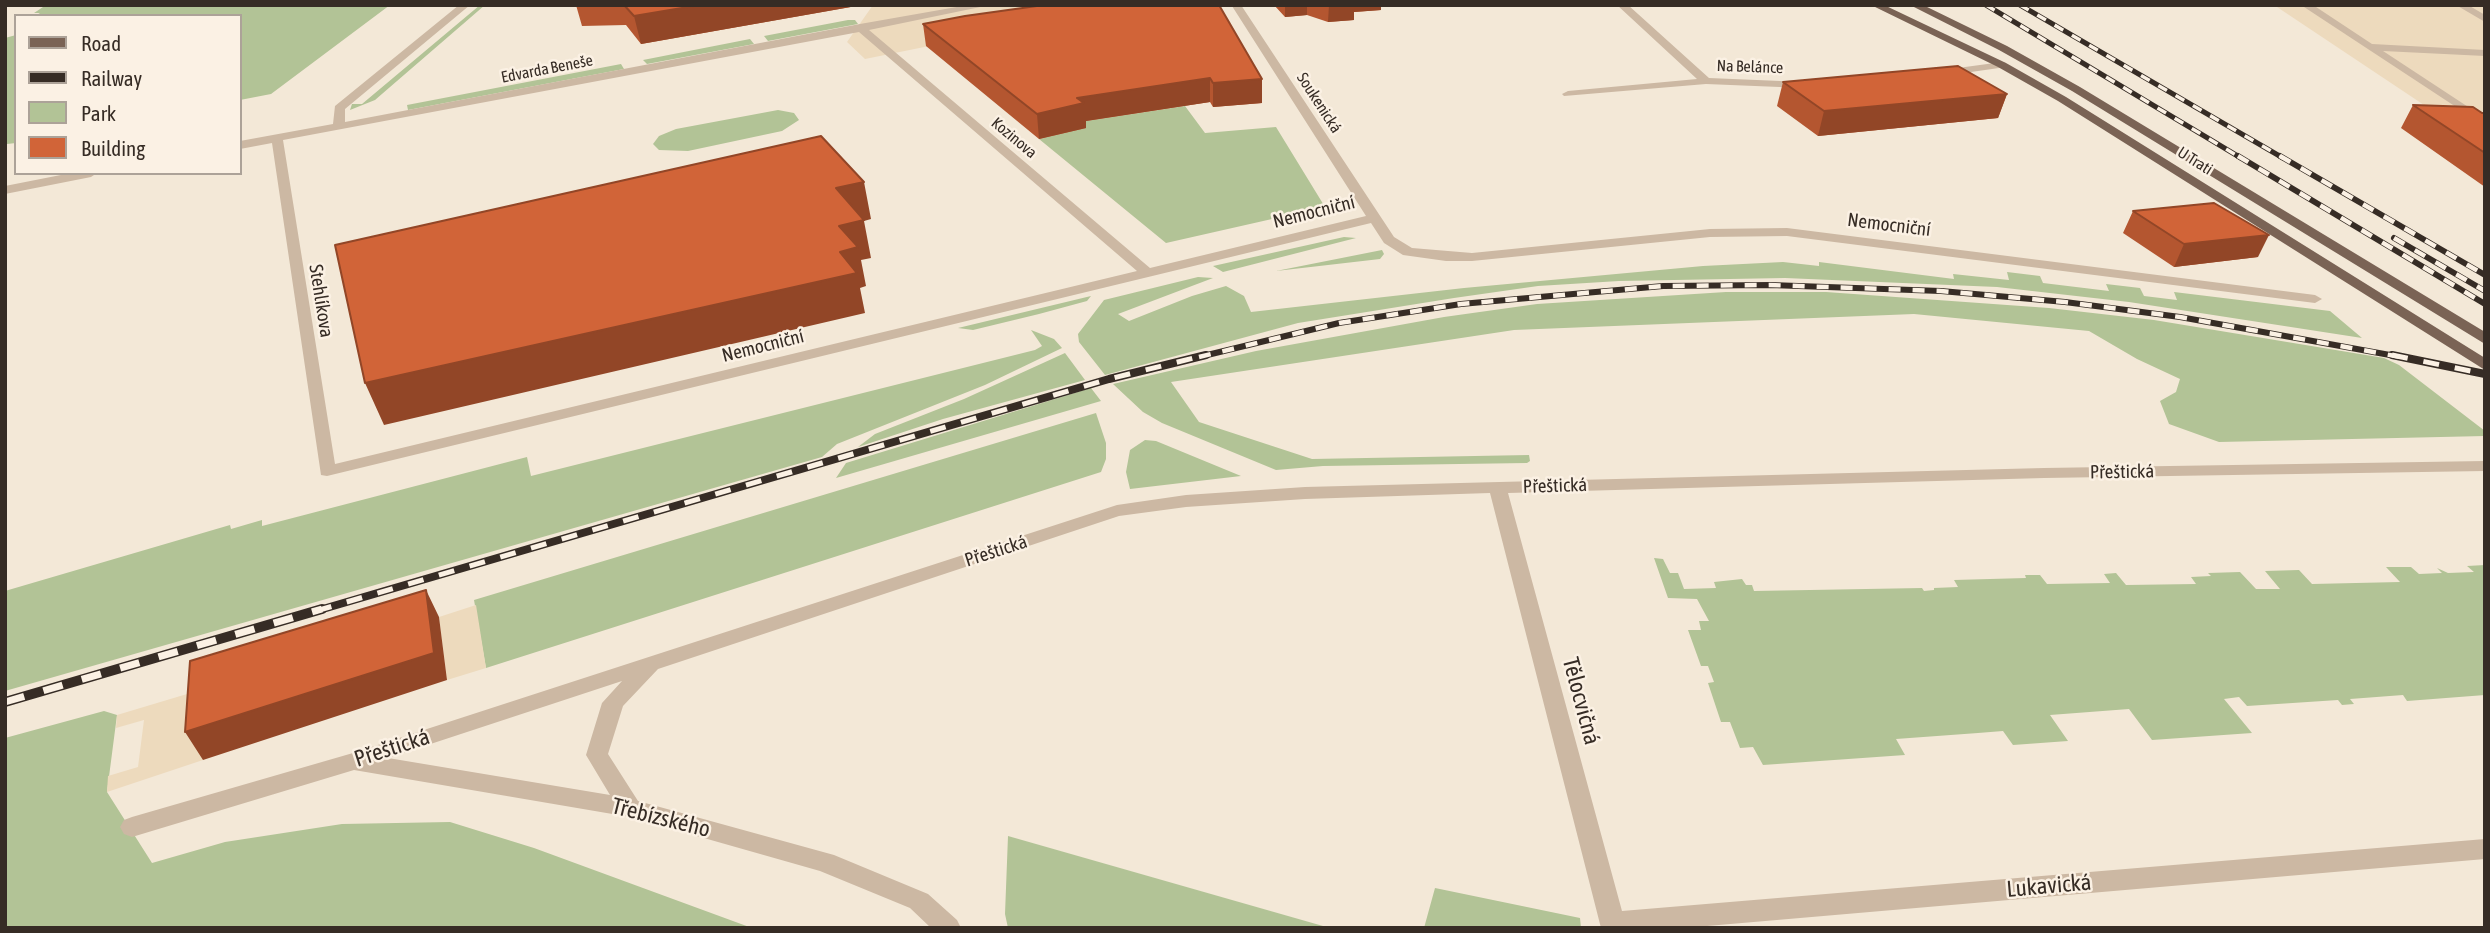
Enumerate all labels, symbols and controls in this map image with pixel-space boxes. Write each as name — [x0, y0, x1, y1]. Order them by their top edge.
legend — [14, 14, 242, 175]
text: Road — [81, 31, 121, 55]
street label: Edvarda Beneše — [500, 51, 594, 87]
street label: Na Belánce — [1716, 56, 1784, 78]
text: Railway — [81, 66, 142, 90]
street label: Soukenická — [1292, 69, 1346, 137]
text: Park — [81, 101, 116, 125]
street label: Kozinova — [987, 114, 1041, 162]
text: Building — [81, 136, 145, 160]
street label: U Trati — [2174, 143, 2216, 179]
street label: Nemocniční — [1271, 191, 1357, 233]
street label: Nemocniční — [1846, 209, 1932, 241]
street label: Stehlíkova — [304, 263, 338, 339]
street label: Nemocniční — [720, 325, 806, 367]
street label: Přeštická — [2090, 460, 2154, 484]
street label: Přeštická — [1522, 473, 1588, 499]
street label: Přeštická — [962, 530, 1030, 572]
street label: Tělocvičná — [1556, 654, 1606, 748]
street label: Přeštická — [351, 723, 433, 773]
street label: Třebízského — [609, 792, 713, 844]
street label: Lukavická — [2006, 869, 2092, 903]

